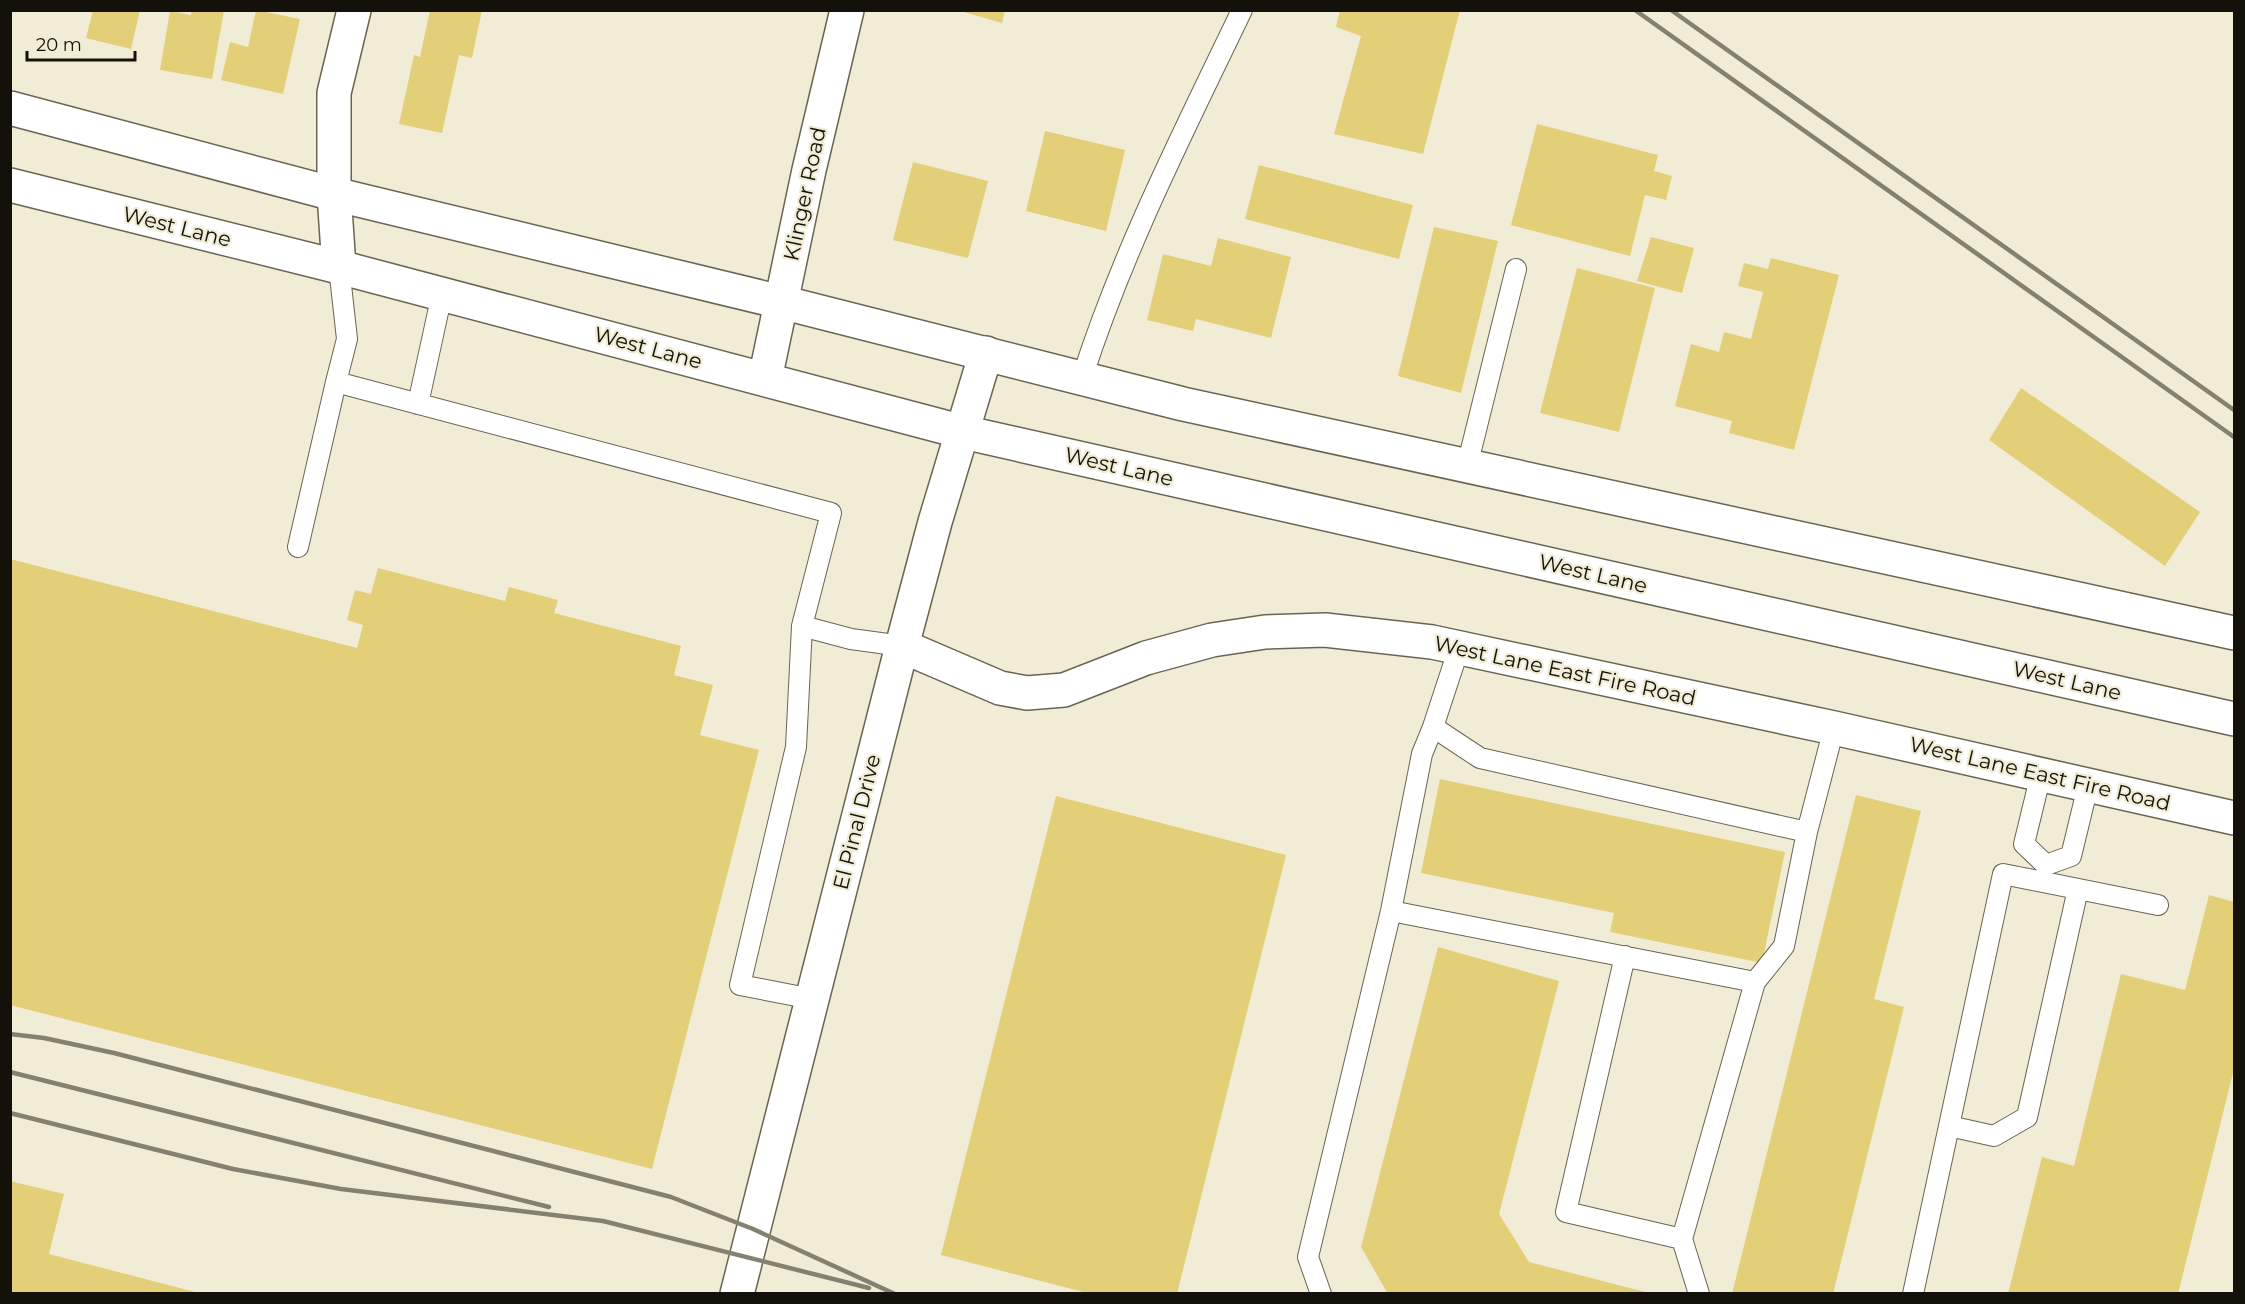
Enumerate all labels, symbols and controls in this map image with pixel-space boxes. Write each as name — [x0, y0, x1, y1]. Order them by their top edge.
scale bar — [27, 24, 135, 62]
text: 20 m — [36, 34, 82, 56]
street label: Klinger Road — [778, 125, 831, 263]
street label: West Lane — [120, 201, 234, 252]
street label: West Lane — [591, 321, 705, 374]
street label: West Lane — [1062, 442, 1176, 491]
street label: West Lane — [1536, 549, 1650, 598]
street label: West Lane East Fire Road — [1432, 631, 1698, 710]
street label: West Lane — [2010, 656, 2124, 705]
street label: West Lane East Fire Road — [1907, 731, 2173, 816]
street label: El Pinal Drive — [828, 752, 885, 892]

